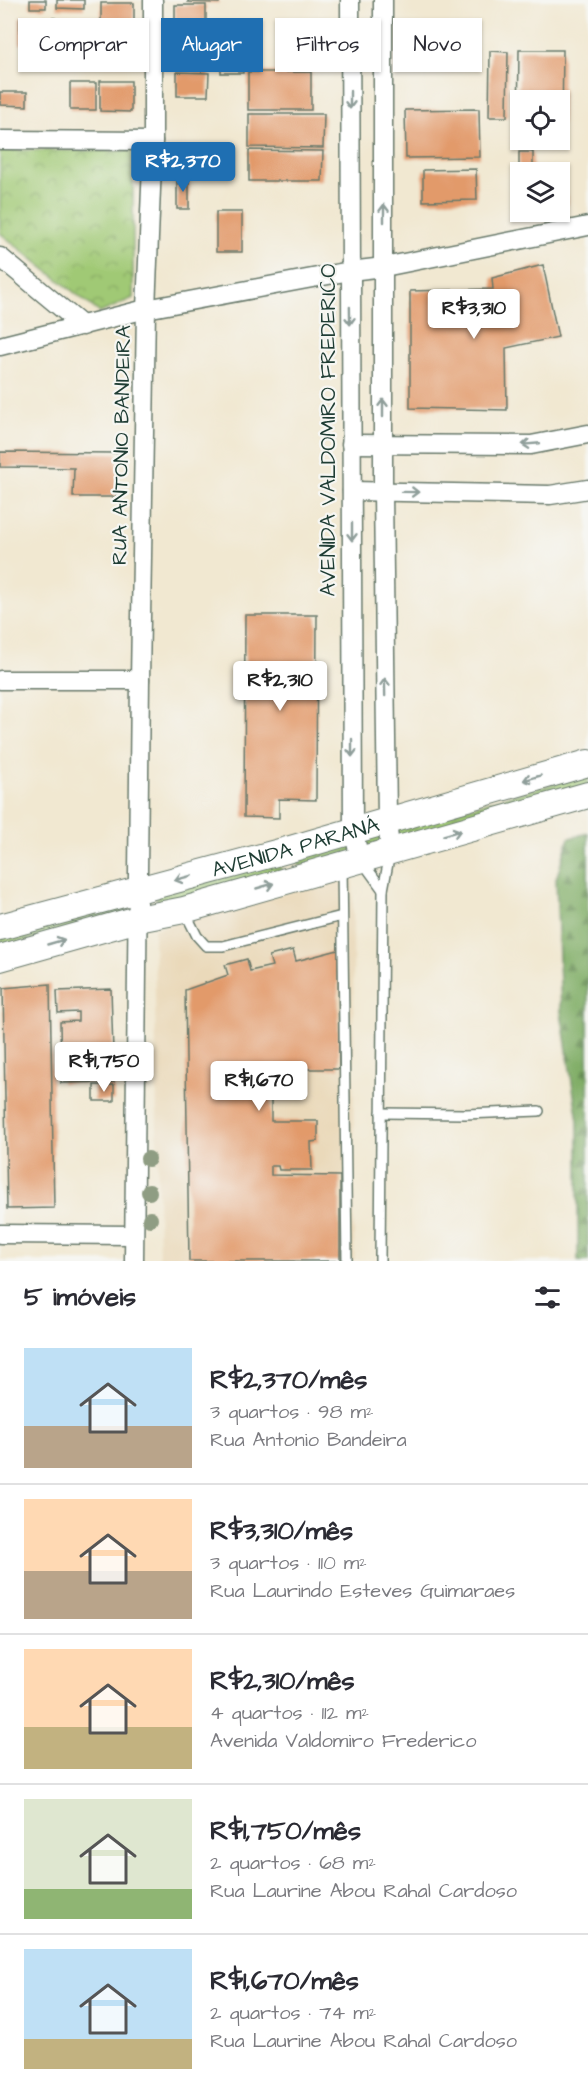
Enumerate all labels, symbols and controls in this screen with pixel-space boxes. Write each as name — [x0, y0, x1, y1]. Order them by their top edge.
chip: Comprar — [18, 18, 149, 72]
chip: Alugar — [161, 18, 263, 72]
chip: Filtros — [275, 18, 381, 72]
chip: Novo — [393, 18, 482, 72]
one-way arrow — [344, 90, 356, 110]
map controls — [510, 90, 570, 222]
button: locate — [510, 90, 570, 150]
pin: R$2,370 — [128, 142, 238, 193]
text: R$2,370 — [145, 147, 221, 175]
button: layers — [510, 162, 570, 222]
one-way arrow — [378, 203, 390, 223]
street label: AVENIDA VALDOMIRO FREDERICO — [314, 264, 343, 596]
pin: R$3,310 — [419, 289, 529, 340]
text: R$3,310 — [442, 294, 506, 322]
one-way arrow — [344, 306, 356, 326]
street label: RUA ANTONIO BANDEIRA — [105, 324, 138, 565]
one-way arrow — [377, 398, 389, 418]
one-way arrow — [521, 439, 541, 450]
one-way arrow — [400, 486, 420, 498]
one-way arrow — [346, 522, 358, 542]
pin: R$2,310 — [225, 661, 335, 712]
text: R$2,310 — [247, 666, 313, 694]
one-way arrow — [379, 677, 391, 697]
one-way arrow — [346, 738, 358, 758]
one-way arrow — [523, 773, 542, 785]
street label: AVENIDA PARANÁ — [208, 810, 383, 885]
one-way arrow — [443, 826, 462, 838]
one-way arrow — [173, 873, 192, 884]
one-way arrow — [255, 880, 274, 891]
one-way arrow — [46, 936, 65, 947]
pin: R$1,750 — [49, 1042, 159, 1093]
text: R$1,750 — [69, 1047, 139, 1075]
pin: R$1,670 — [204, 1061, 314, 1112]
text: R$1,670 — [225, 1066, 293, 1094]
text: 5 imóveis — [24, 1279, 136, 1315]
icon: filters — [531, 1281, 564, 1314]
text: R$2,370/mês — [210, 1362, 367, 1398]
icon: home — [72, 1372, 144, 1444]
text: 3 quartos · 98 m² — [210, 1398, 373, 1426]
text: Rua Antonio Bandeira — [210, 1426, 407, 1454]
text: R$3,310/mês — [210, 1513, 353, 1549]
icon: home — [72, 1523, 144, 1595]
text: 3 quartos · 110 m² — [210, 1549, 367, 1577]
text: Rua Laurindo Esteves Guimaraes — [210, 1577, 515, 1605]
text: R$2,310/mês — [210, 1663, 355, 1699]
icon: home — [72, 1673, 144, 1745]
text: 4 quartos · 112 m² — [210, 1699, 369, 1727]
text: Avenida Valdomiro Frederico — [210, 1727, 476, 1755]
text: R$1,750/mês — [210, 1813, 361, 1849]
icon: home — [72, 1823, 144, 1895]
text: 2 quartos · 68 m² — [210, 1849, 376, 1877]
text: Rua Laurine Abou Rahal Cardoso — [210, 1877, 517, 1905]
text: R$1,670/mês — [210, 1963, 359, 1999]
icon: home — [72, 1973, 144, 2045]
text: 2 quartos · 74 m² — [210, 1999, 376, 2027]
text: Rua Laurine Abou Rahal Cardoso — [210, 2027, 517, 2055]

